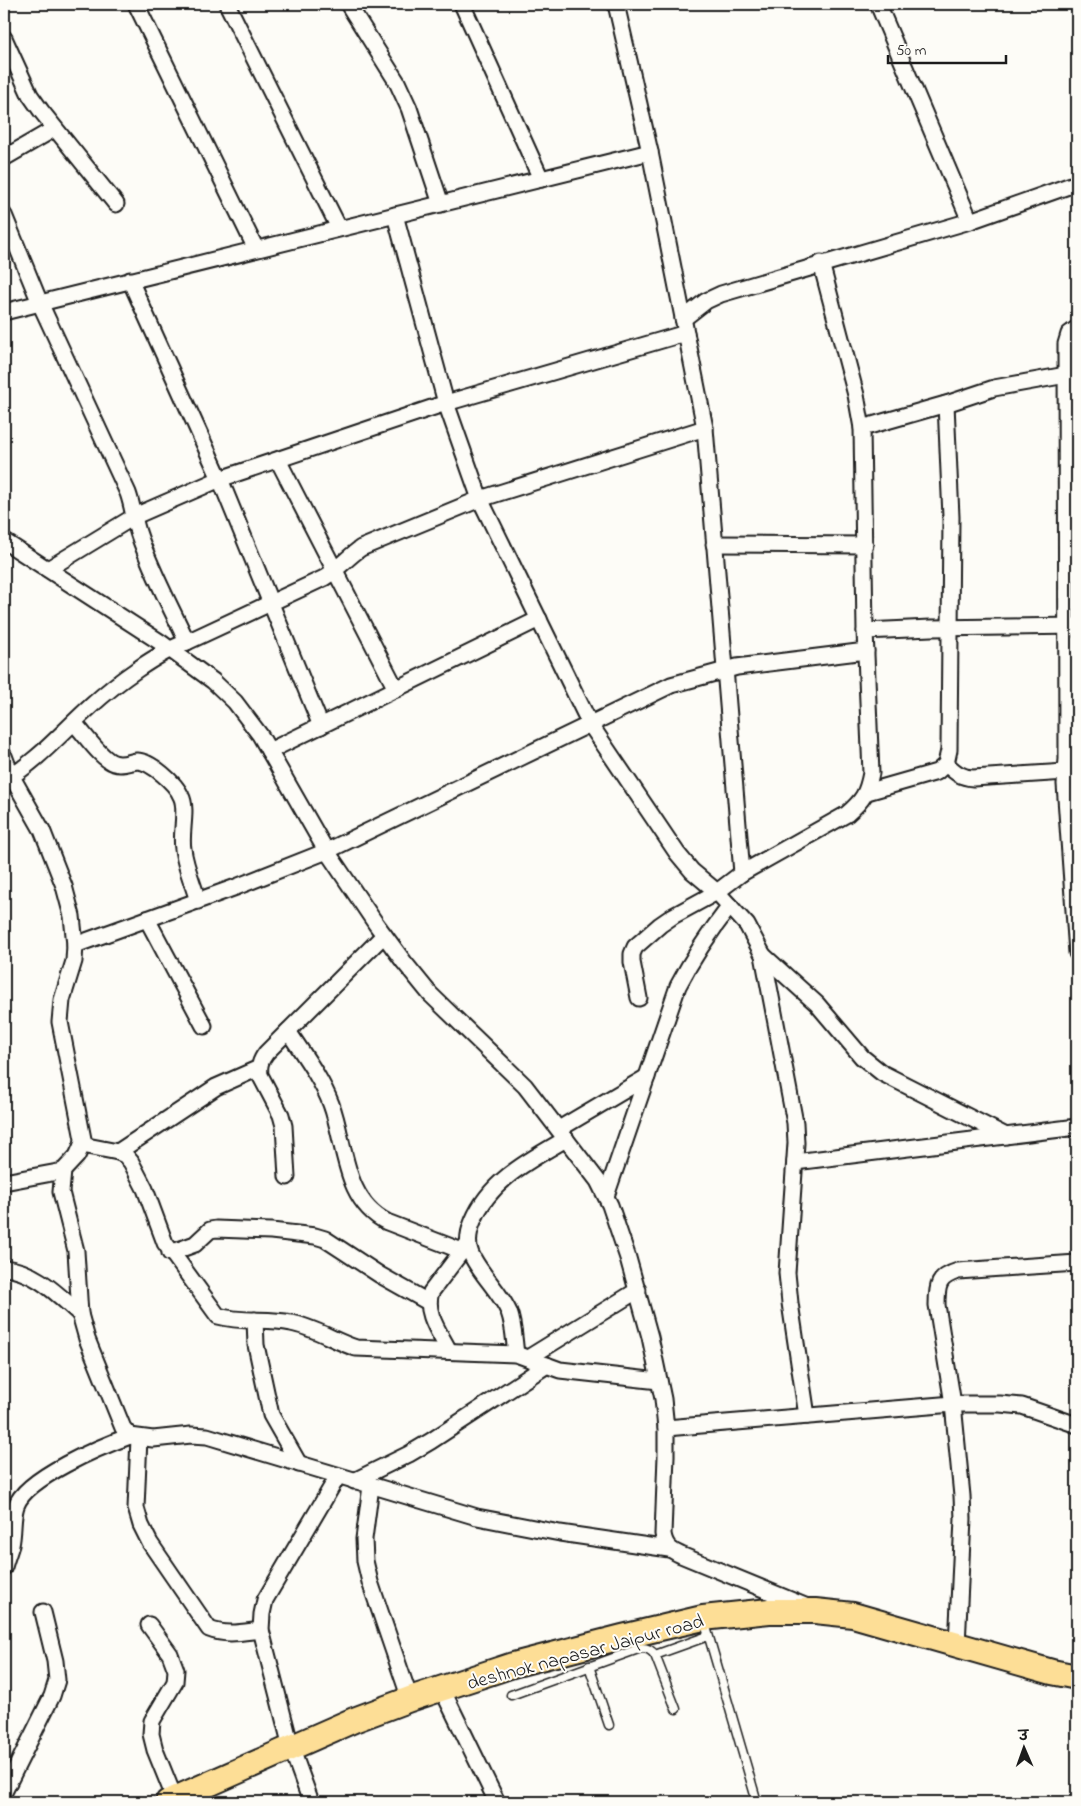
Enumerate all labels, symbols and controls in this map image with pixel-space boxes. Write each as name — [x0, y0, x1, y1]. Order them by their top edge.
scale bar — [888, 32, 1006, 64]
text: 50 m — [896, 40, 927, 62]
street label: deshnok napasar Jaipur road — [464, 1608, 707, 1699]
north arrow — [998, 1724, 1048, 1774]
text: उ — [1017, 1726, 1030, 1747]

